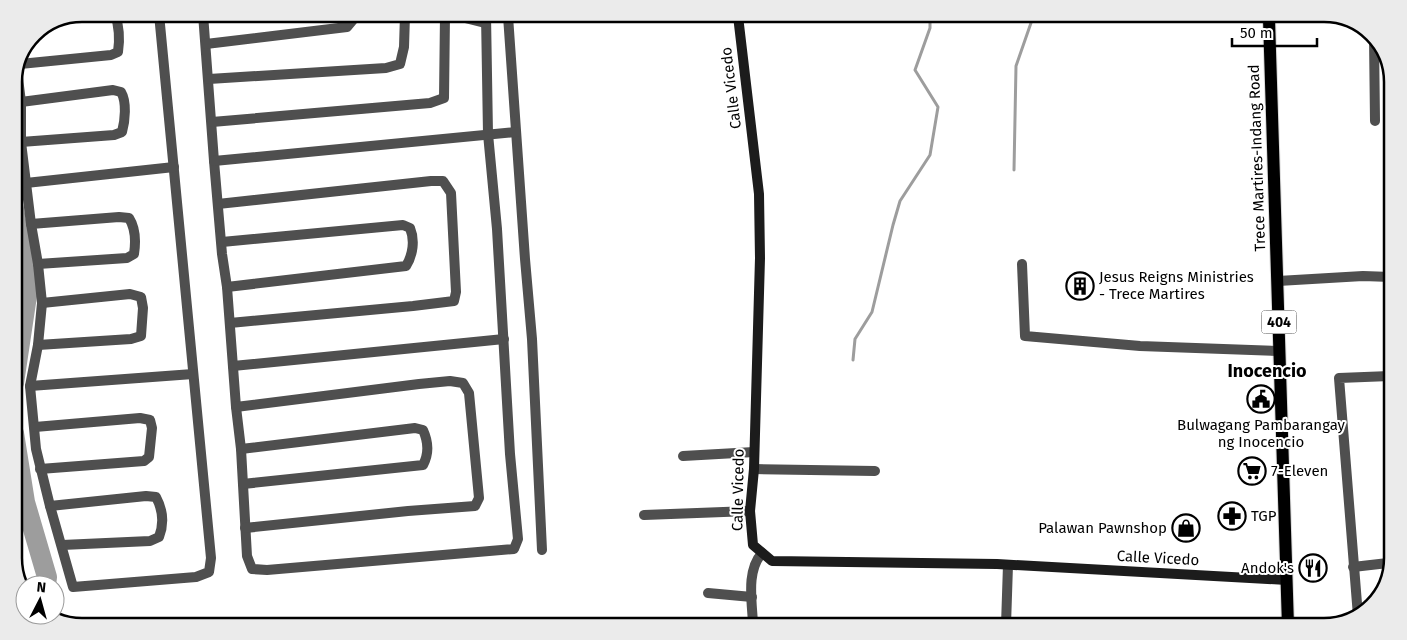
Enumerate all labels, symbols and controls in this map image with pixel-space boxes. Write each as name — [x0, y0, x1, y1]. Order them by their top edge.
scale bar — [1232, 15, 1317, 47]
text: 50 m — [1240, 24, 1273, 42]
street label: Calle Vicedo — [717, 46, 745, 130]
street label: Trece Martires-Indang Road — [1245, 64, 1269, 252]
place label: Jesus Reigns Ministries - Trece Martires — [1099, 268, 1254, 303]
building icon: Jesus Reigns Ministries - Trece Martires — [1065, 271, 1095, 301]
road number: 404 — [1262, 311, 1296, 334]
district label: Inocencio — [1228, 360, 1306, 382]
public building icon: Bulwagang Pambarangay ng Inocencio — [1246, 384, 1276, 414]
place label: Bulwagang Pambarangay ng Inocencio — [1177, 416, 1346, 451]
street label: Calle Vicedo — [728, 449, 748, 531]
supermarket icon: 7-Eleven — [1237, 456, 1267, 486]
place label: 7-Eleven — [1271, 462, 1328, 480]
pharmacy icon: TGP — [1217, 501, 1247, 531]
place label: TGP — [1251, 507, 1277, 525]
shop icon: Palawan Pawnshop — [1171, 513, 1201, 543]
place label: Palawan Pawnshop — [1038, 519, 1167, 537]
street label: Calle Vicedo — [1116, 547, 1200, 569]
restaurant icon: Andok's — [1298, 553, 1328, 583]
place label: Andok's — [1241, 559, 1294, 577]
north arrow — [15, 575, 65, 625]
text: N — [36, 579, 47, 597]

